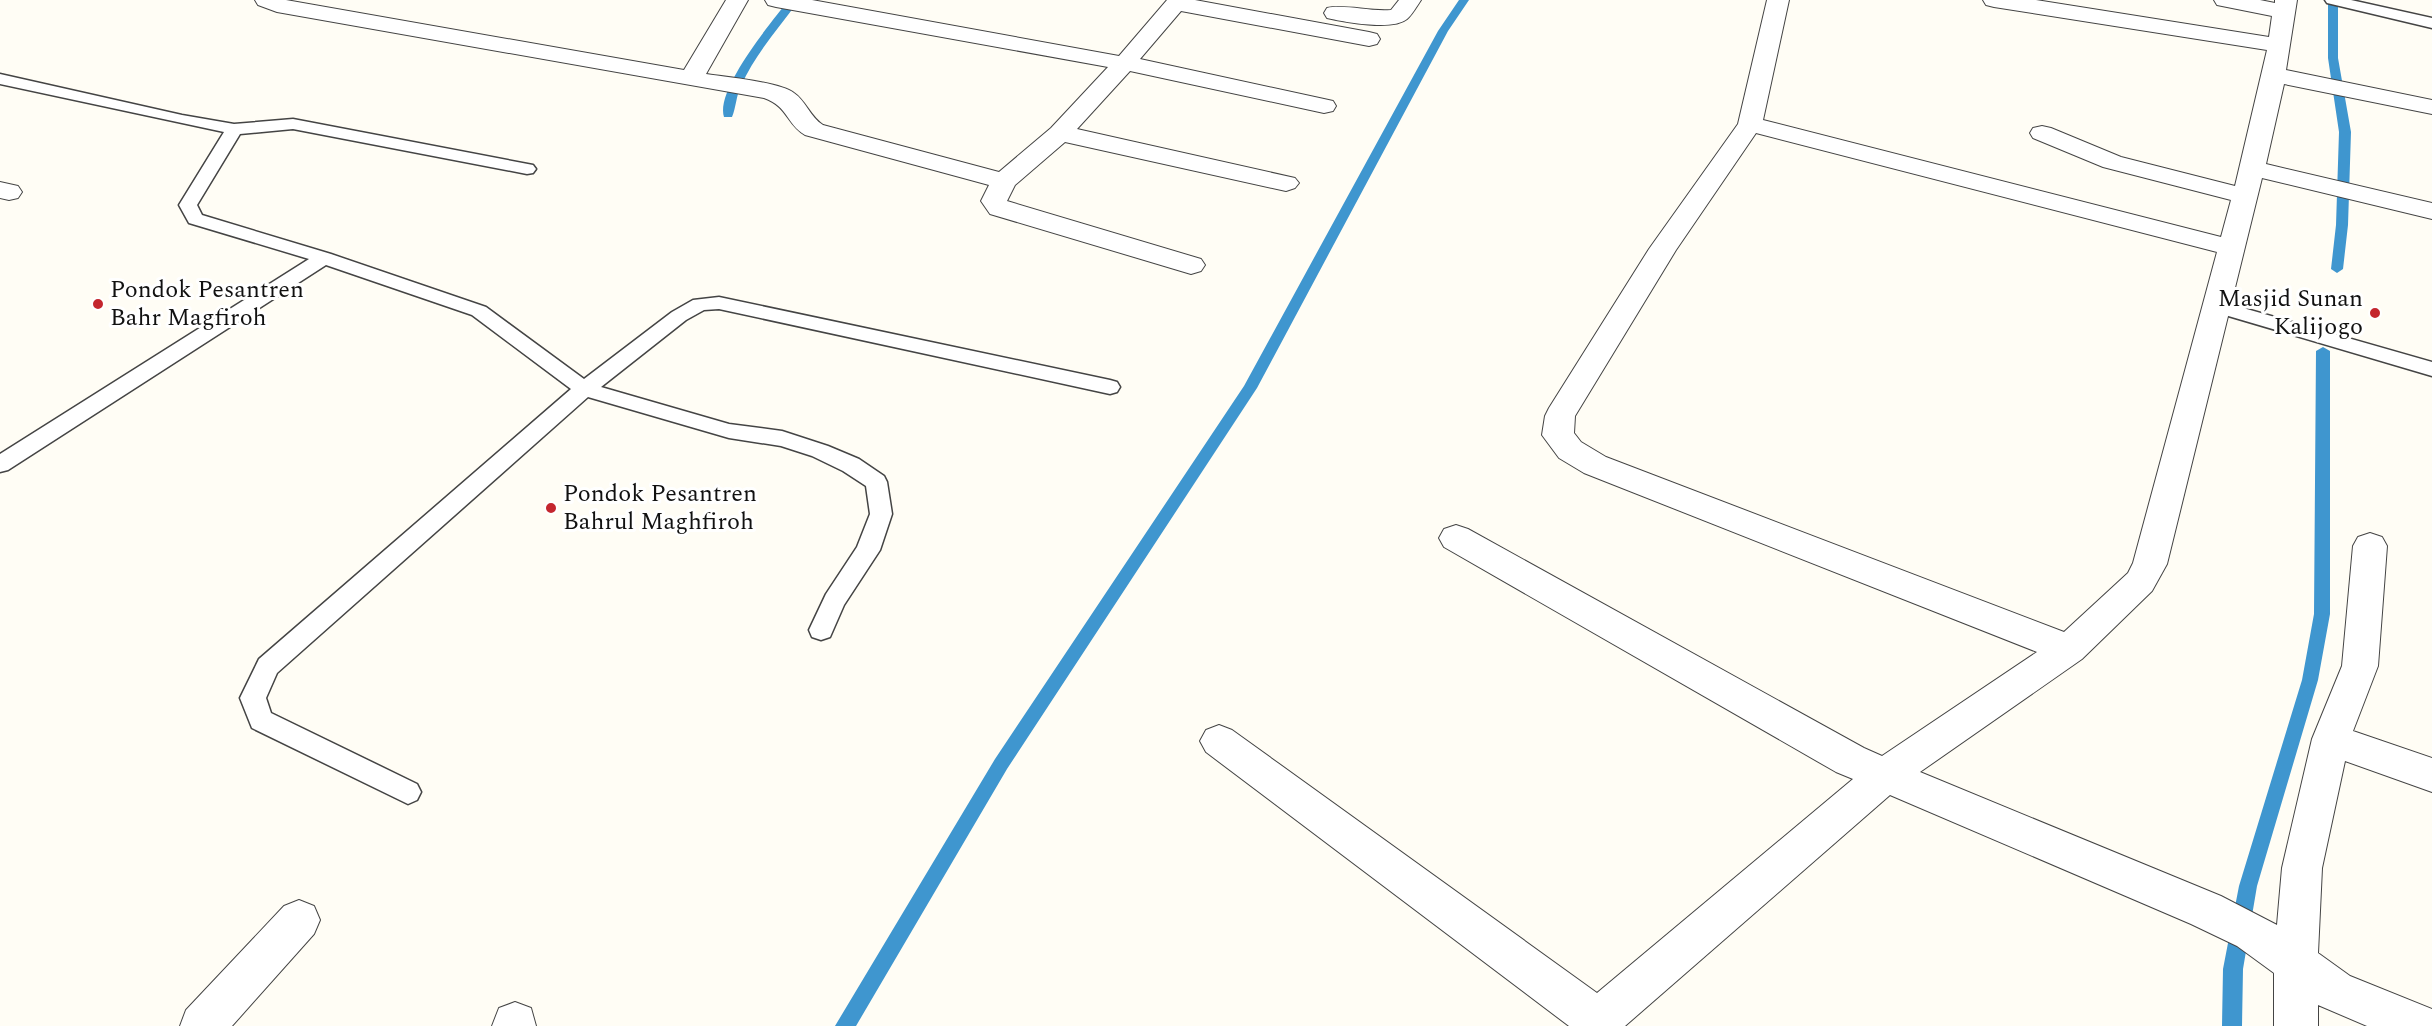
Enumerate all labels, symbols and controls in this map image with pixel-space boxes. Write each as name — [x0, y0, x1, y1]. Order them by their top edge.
place label: Pondok Pesantren Bahr Magfiroh — [110, 272, 304, 336]
place label: Masjid Sunan Kalijogo — [2218, 281, 2363, 345]
marker: Pondok Pesantren Bahr Magfiroh — [91, 297, 105, 311]
marker: Masjid Sunan Kalijogo — [2368, 306, 2382, 320]
place label: Pondok Pesantren Bahrul Maghfiroh — [563, 476, 757, 540]
marker: Pondok Pesantren Bahrul Maghfiroh — [544, 501, 558, 515]

